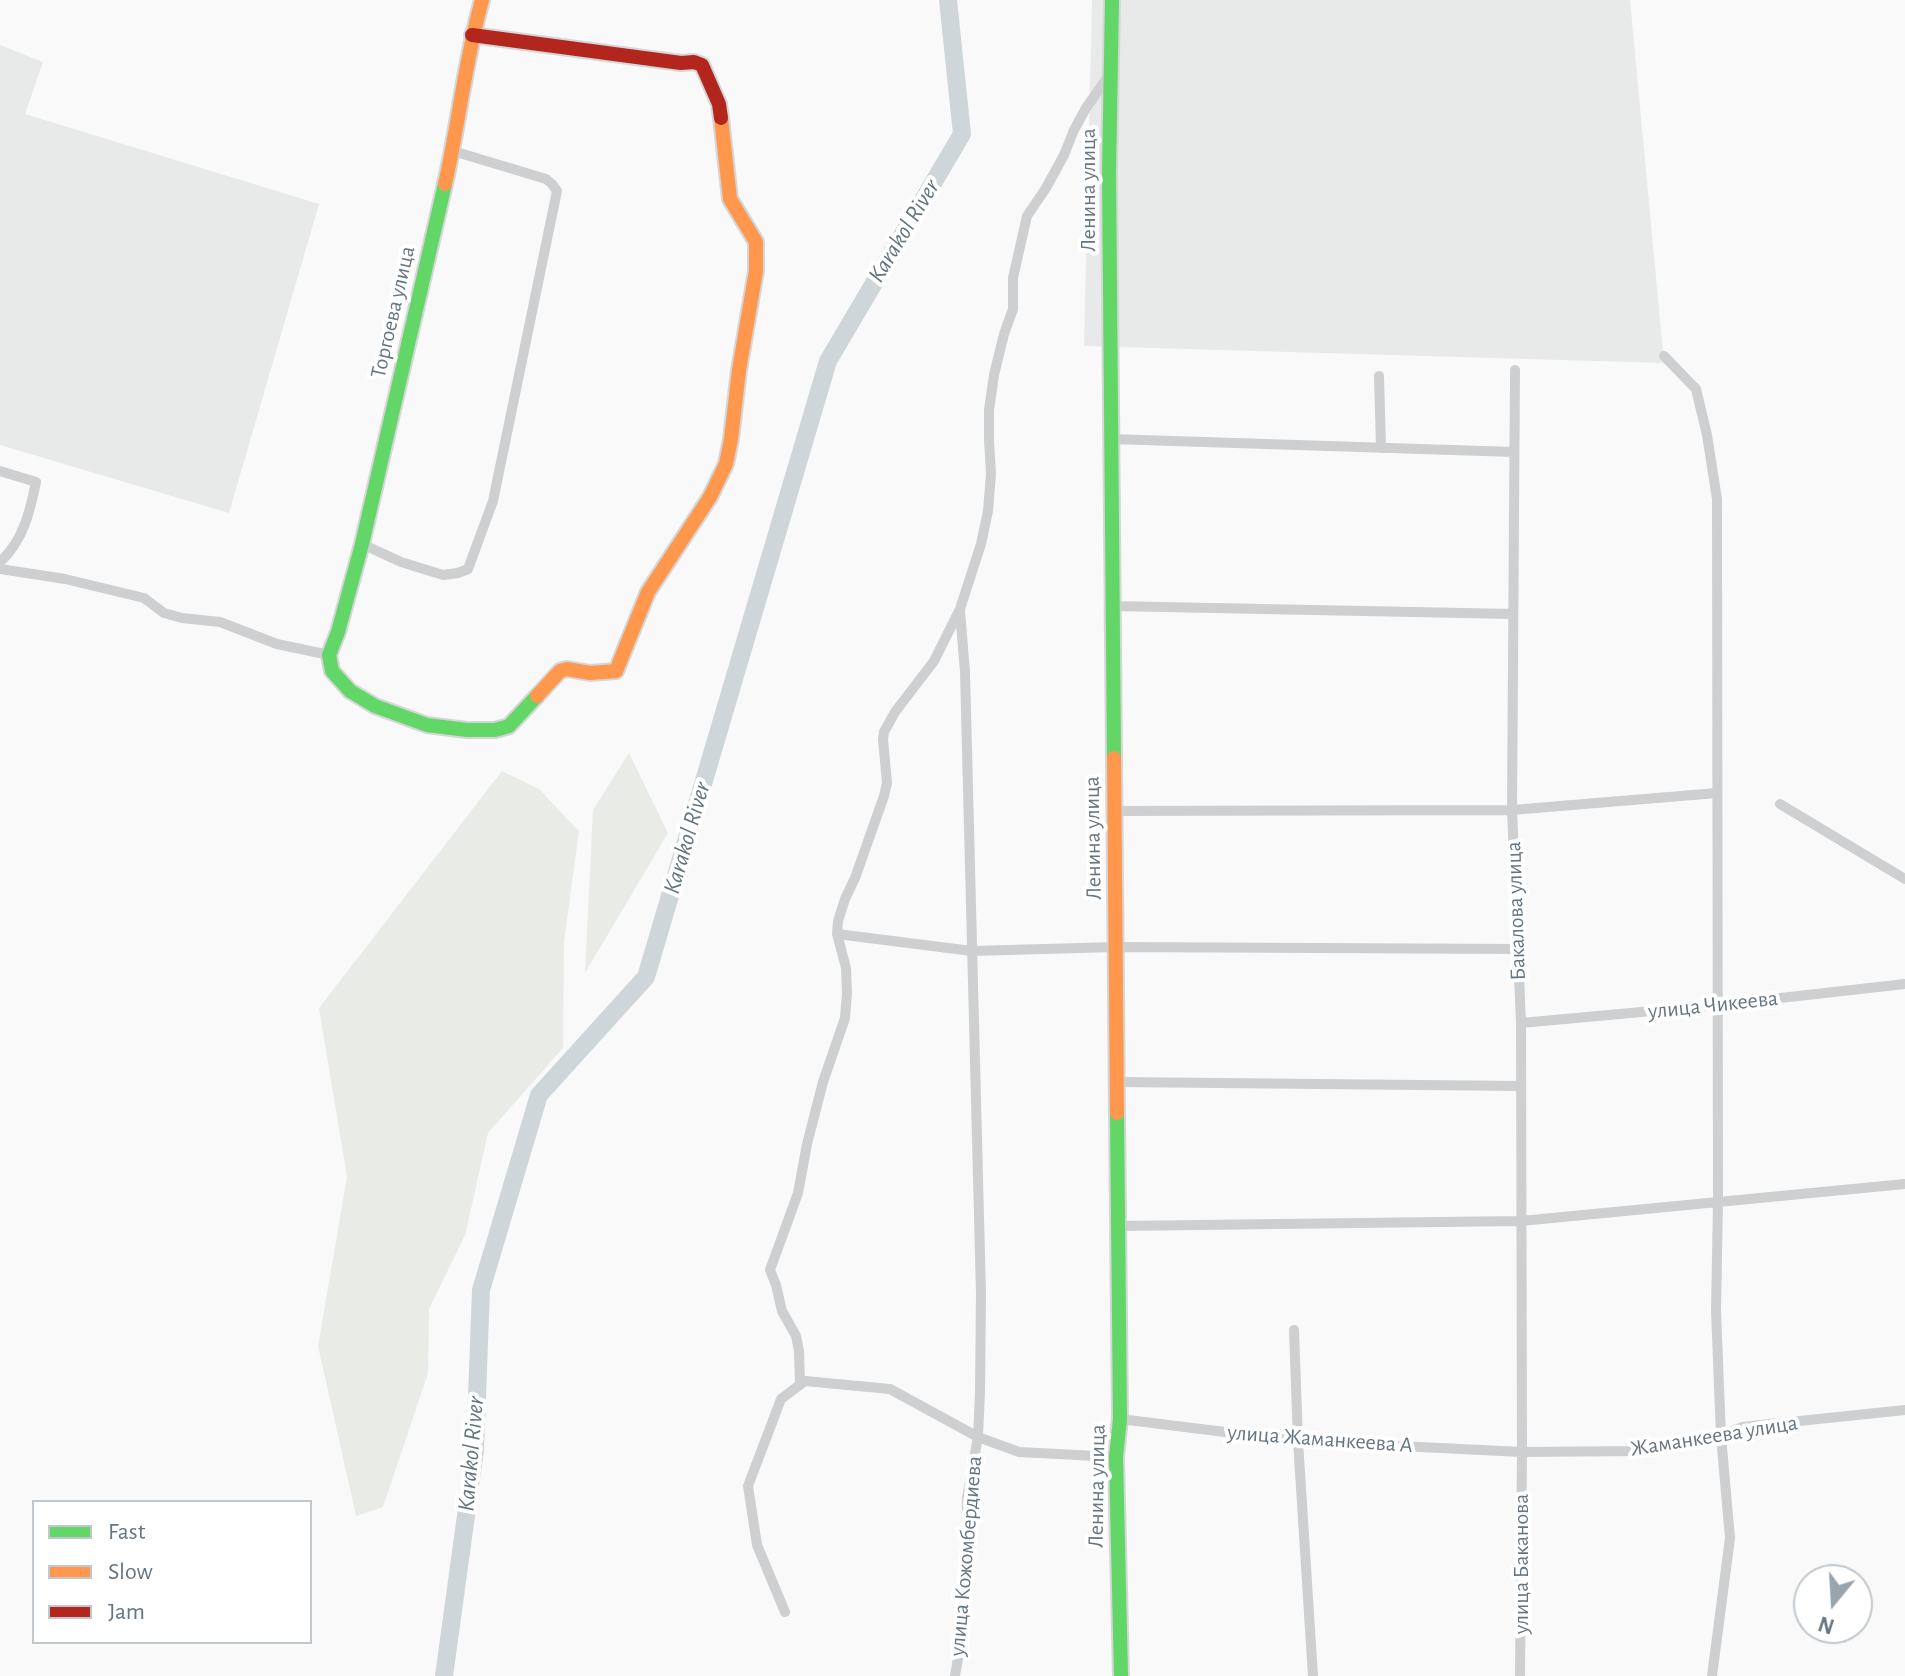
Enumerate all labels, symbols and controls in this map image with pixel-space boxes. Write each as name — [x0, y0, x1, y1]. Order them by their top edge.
street label: Ленина улица — [1075, 128, 1101, 252]
water label: Karakol River — [862, 174, 946, 288]
street label: Торгоева улица — [365, 243, 421, 381]
street label: Ленина улица — [1079, 776, 1107, 900]
water label: Karakol River — [657, 779, 717, 897]
street label: Бакалова улица — [1500, 841, 1532, 981]
street label: улица Чикеева — [1647, 985, 1779, 1025]
water label: Karakol River — [452, 1395, 490, 1513]
street label: Жаманкеева улица — [1629, 1410, 1799, 1462]
street label: улица Жаманкеева А — [1227, 1419, 1413, 1459]
street label: Ленина улица — [1083, 1424, 1111, 1548]
street label: улица Кожомбердиева — [944, 1455, 988, 1657]
street label: улица Баканова — [1508, 1494, 1534, 1634]
legend — [32, 1500, 312, 1644]
text: Fast — [108, 1520, 145, 1544]
text: Slow — [108, 1560, 153, 1584]
north arrow — [1793, 1564, 1873, 1644]
text: Jam — [108, 1600, 145, 1624]
text: N — [1816, 1612, 1837, 1638]

